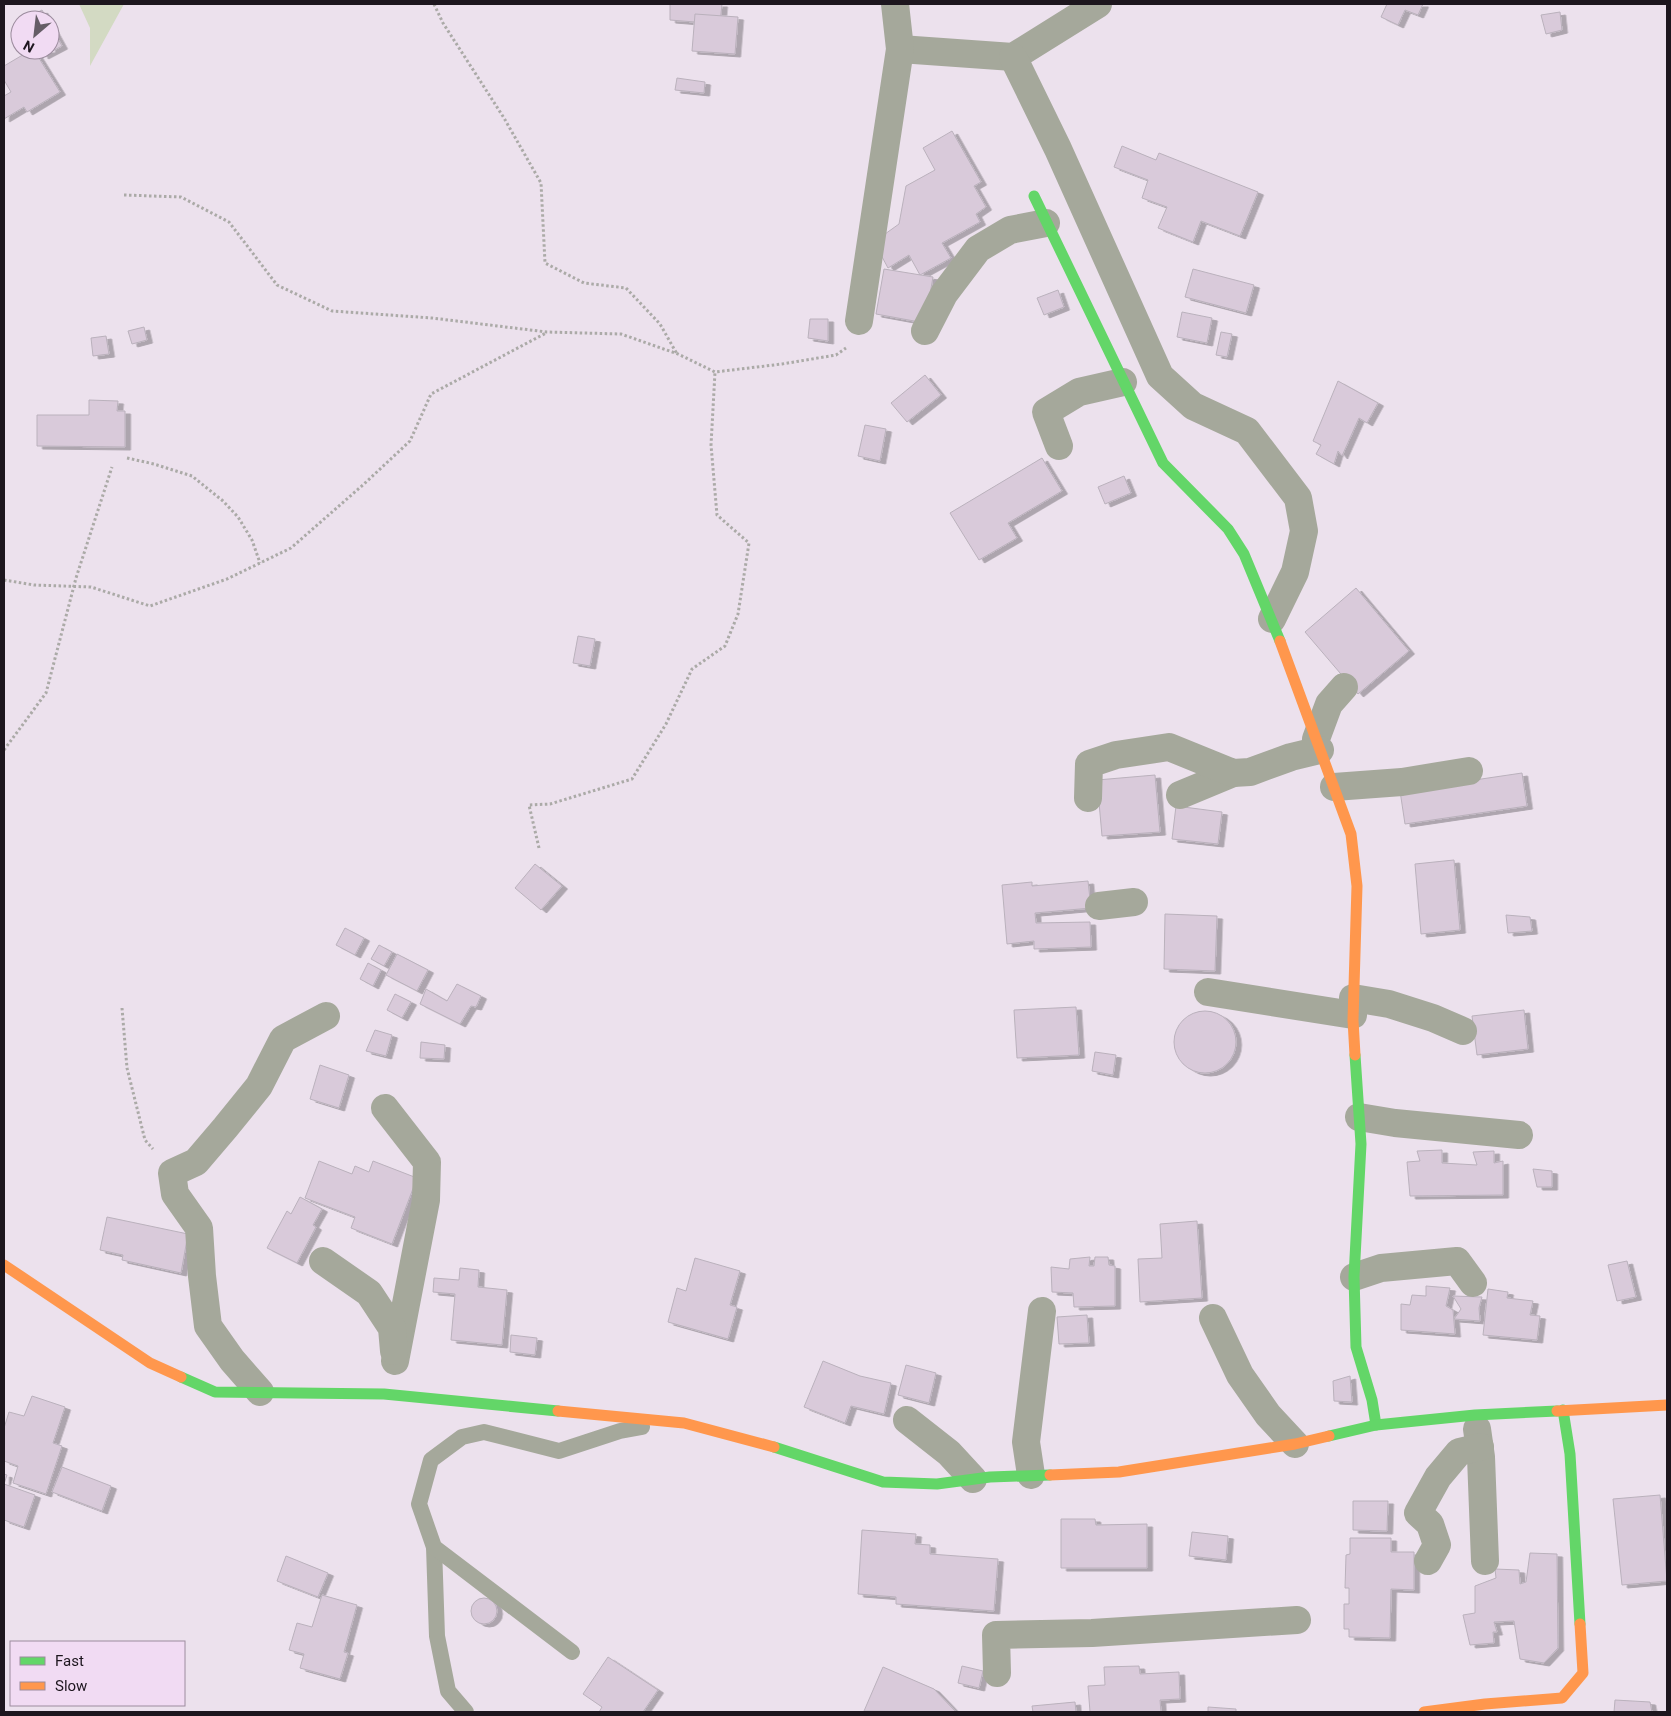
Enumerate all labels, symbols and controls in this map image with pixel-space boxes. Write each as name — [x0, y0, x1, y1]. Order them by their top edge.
north arrow — [10, 10, 60, 60]
text: N — [21, 37, 37, 56]
legend — [10, 1641, 185, 1706]
text: Fast — [55, 1652, 84, 1670]
text: Slow — [55, 1677, 87, 1695]

